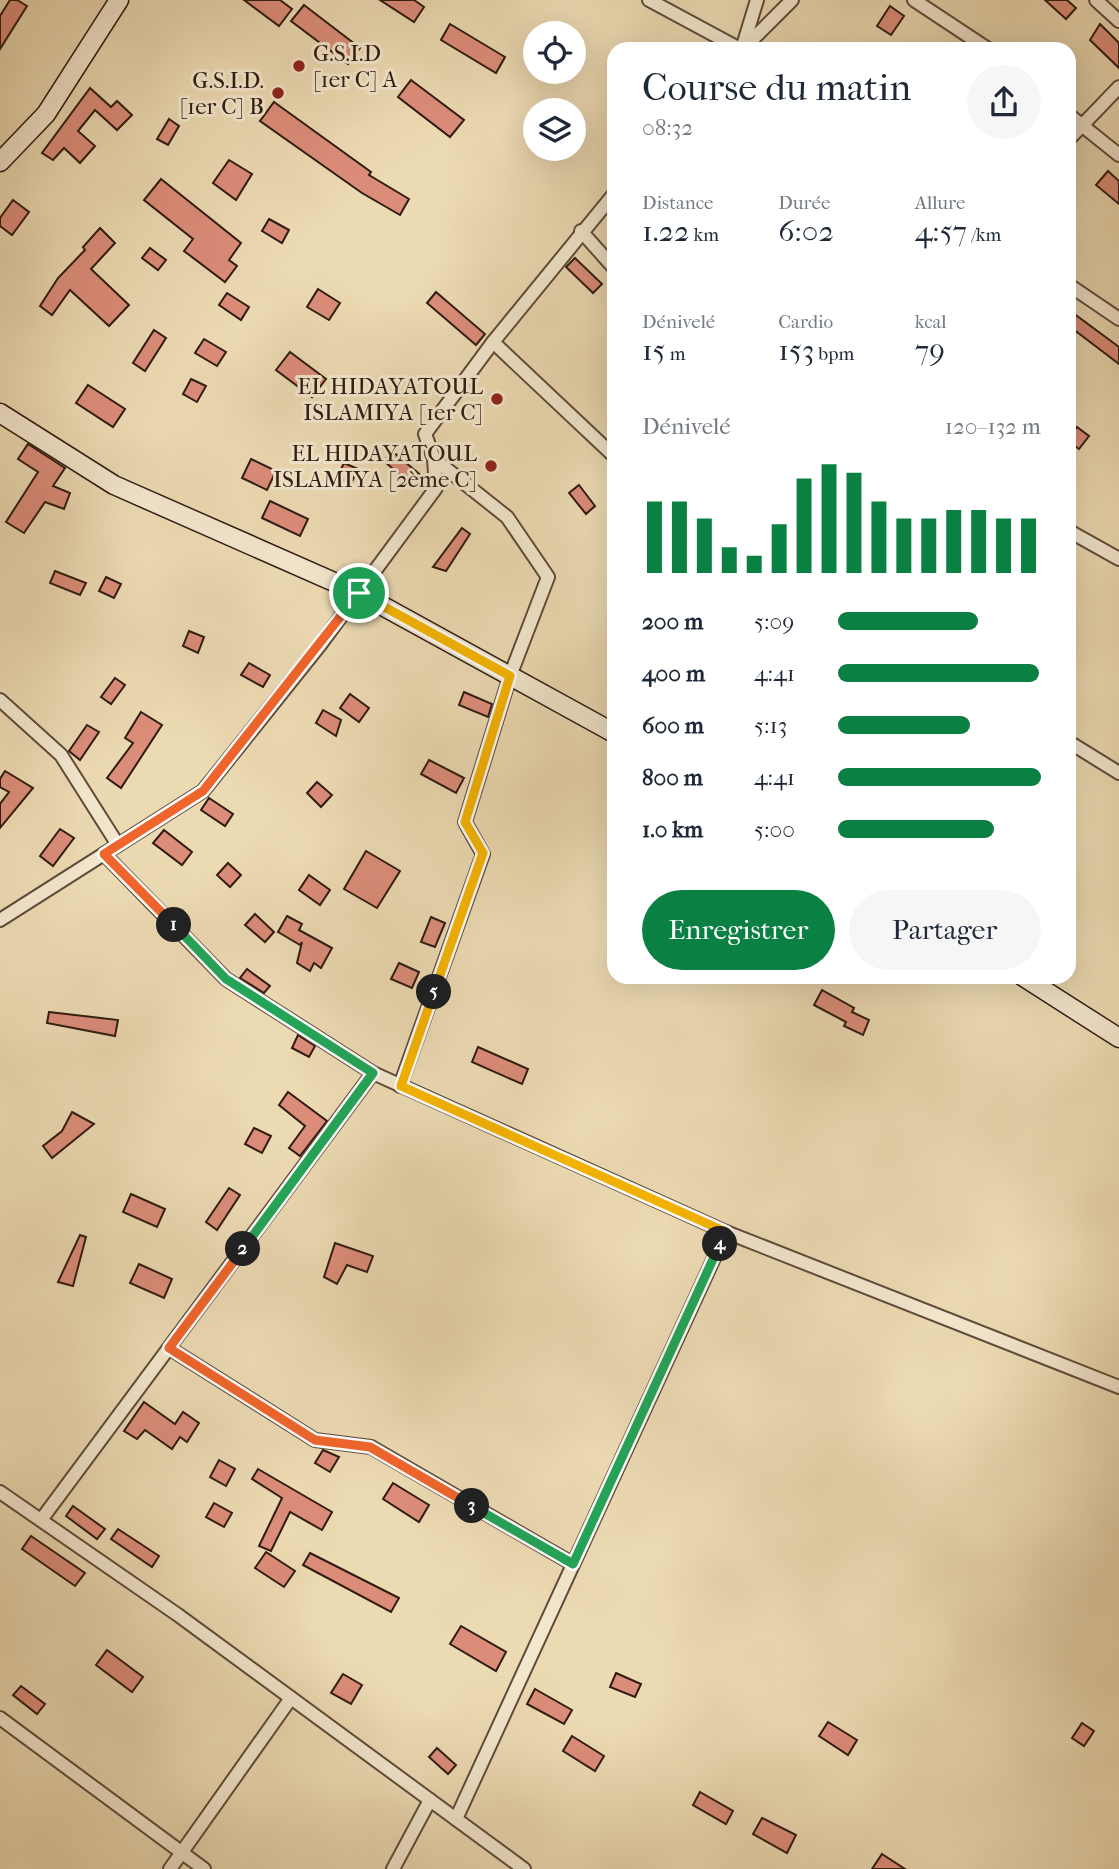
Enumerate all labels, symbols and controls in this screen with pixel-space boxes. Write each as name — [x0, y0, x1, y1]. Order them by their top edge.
map controls — [523, 21, 586, 161]
button: locate — [523, 21, 586, 84]
place label: G.S.I.D [1er C] A — [313, 40, 399, 93]
marker: G.S.I.D [1er C] A — [291, 58, 307, 74]
text: Course du matin — [642, 65, 911, 110]
button: share — [967, 65, 1041, 139]
place label: G.S.I.D. [1er C] B — [180, 67, 264, 120]
marker: G.S.I.D. [1er C] B — [270, 85, 286, 101]
button: layers — [523, 98, 586, 161]
text: 08:32 — [642, 114, 693, 141]
text: Distance — [642, 192, 713, 214]
text: Durée — [778, 192, 830, 214]
text: Allure — [915, 192, 966, 214]
text: 1.22 — [642, 214, 689, 249]
text: 6:02 — [778, 214, 834, 249]
text: 4:57 — [915, 214, 967, 249]
text: km — [689, 224, 719, 246]
text: /km — [967, 224, 1001, 246]
text: Dénivelé — [642, 311, 715, 333]
text: Cardio — [778, 311, 833, 333]
text: kcal — [915, 311, 947, 333]
text: 15 — [642, 333, 666, 368]
text: 153 — [778, 333, 814, 368]
text: 79 — [915, 333, 945, 368]
text: m — [666, 343, 685, 365]
text: bpm — [814, 343, 854, 365]
place label: EL HIDAYATOUL ISLAMIYA [1er C] — [297, 373, 483, 426]
marker: EL HIDAYATOUL ISLAMIYA [1er C] — [489, 391, 505, 407]
text: Dénivelé — [642, 413, 731, 440]
text: 120–132 m — [945, 413, 1041, 440]
place label: EL HIDAYATOUL ISLAMIYA [2ème C] — [273, 440, 477, 493]
marker: EL HIDAYATOUL ISLAMIYA [2ème C] — [483, 458, 499, 474]
pin — [329, 563, 389, 623]
icon: arrive — [340, 574, 378, 612]
text: 200 m — [642, 608, 703, 635]
text: 5:09 — [754, 608, 794, 635]
text: 400 m — [642, 660, 705, 687]
text: 4:41 — [754, 660, 795, 687]
text: 600 m — [642, 712, 704, 739]
text: 5:13 — [754, 712, 787, 739]
text: 800 m — [642, 764, 703, 791]
text: 4:41 — [754, 764, 795, 791]
text: 1.0 km — [642, 816, 703, 843]
text: 5:00 — [754, 816, 795, 843]
button: Enregistrer — [642, 890, 835, 970]
button: Partager — [849, 890, 1041, 970]
pin: 1 — [156, 908, 192, 942]
text: 1 — [170, 913, 177, 935]
pin: 5 — [416, 974, 452, 1010]
text: 5 — [429, 980, 438, 1002]
pin: 4 — [702, 1226, 738, 1262]
pin: 2 — [226, 1232, 260, 1266]
text: 4 — [714, 1232, 725, 1254]
text: 2 — [238, 1237, 247, 1259]
pin: 3 — [454, 1488, 490, 1524]
text: 3 — [468, 1494, 475, 1516]

